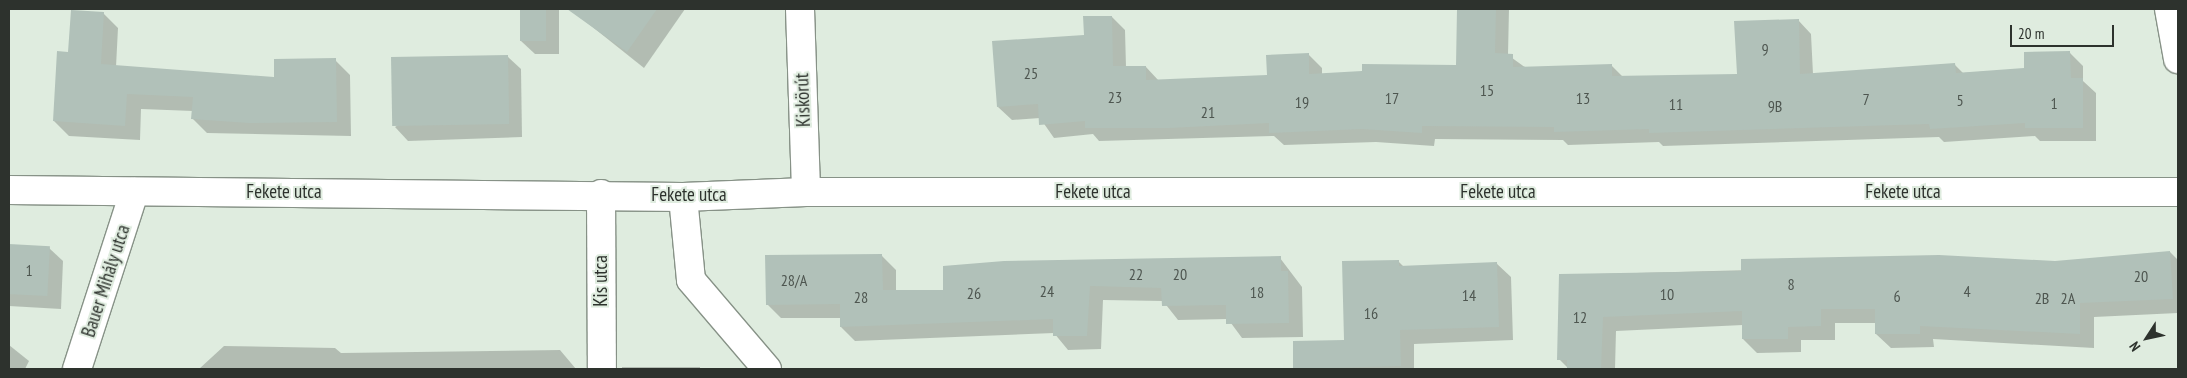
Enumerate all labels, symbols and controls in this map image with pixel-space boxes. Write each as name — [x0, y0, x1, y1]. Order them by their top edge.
scale bar — [2012, 15, 2116, 47]
text: 20 m — [2018, 24, 2044, 43]
house number: 9 — [1761, 39, 1769, 59]
house number: 25 — [1024, 63, 1038, 83]
street label: Kiskörút — [791, 73, 815, 127]
house number: 15 — [1480, 80, 1494, 100]
house number: 23 — [1108, 87, 1122, 107]
house number: 17 — [1385, 88, 1399, 108]
house number: 13 — [1576, 88, 1590, 108]
house number: 7 — [1862, 89, 1870, 109]
house number: 5 — [1956, 90, 1964, 110]
house number: 19 — [1295, 92, 1309, 112]
house number: 1 — [2050, 93, 2058, 113]
house number: 11 — [1669, 94, 1683, 114]
house number: 9B — [1768, 96, 1782, 116]
house number: 21 — [1201, 102, 1215, 122]
street label: Fekete utca — [246, 181, 322, 203]
street label: Fekete utca — [1055, 181, 1131, 203]
street label: Fekete utca — [1460, 181, 1536, 203]
street label: Fekete utca — [1865, 181, 1941, 203]
street label: Fekete utca — [651, 184, 727, 206]
street label: Bauer Mihály utca — [77, 222, 135, 340]
street label: Kis utca — [590, 255, 612, 307]
house number: 1 — [25, 260, 33, 280]
house number: 22 — [1129, 264, 1143, 284]
house number: 20 — [1173, 264, 1187, 284]
house number: 20 — [2134, 266, 2148, 286]
house number: 28/A — [781, 270, 807, 290]
house number: 8 — [1787, 274, 1795, 294]
house number: 24 — [1040, 281, 1054, 301]
house number: 4 — [1963, 281, 1971, 301]
house number: 18 — [1250, 282, 1264, 302]
house number: 26 — [967, 283, 981, 303]
house number: 10 — [1660, 284, 1674, 304]
house number: 14 — [1462, 285, 1476, 305]
house number: 6 — [1893, 286, 1901, 306]
house number: 28 — [854, 287, 868, 307]
house number: 2B — [2035, 288, 2049, 308]
house number: 2A — [2061, 288, 2075, 308]
house number: 16 — [1364, 303, 1378, 323]
house number: 12 — [1573, 307, 1587, 327]
north arrow — [2122, 313, 2172, 363]
text: N — [2125, 338, 2144, 355]

